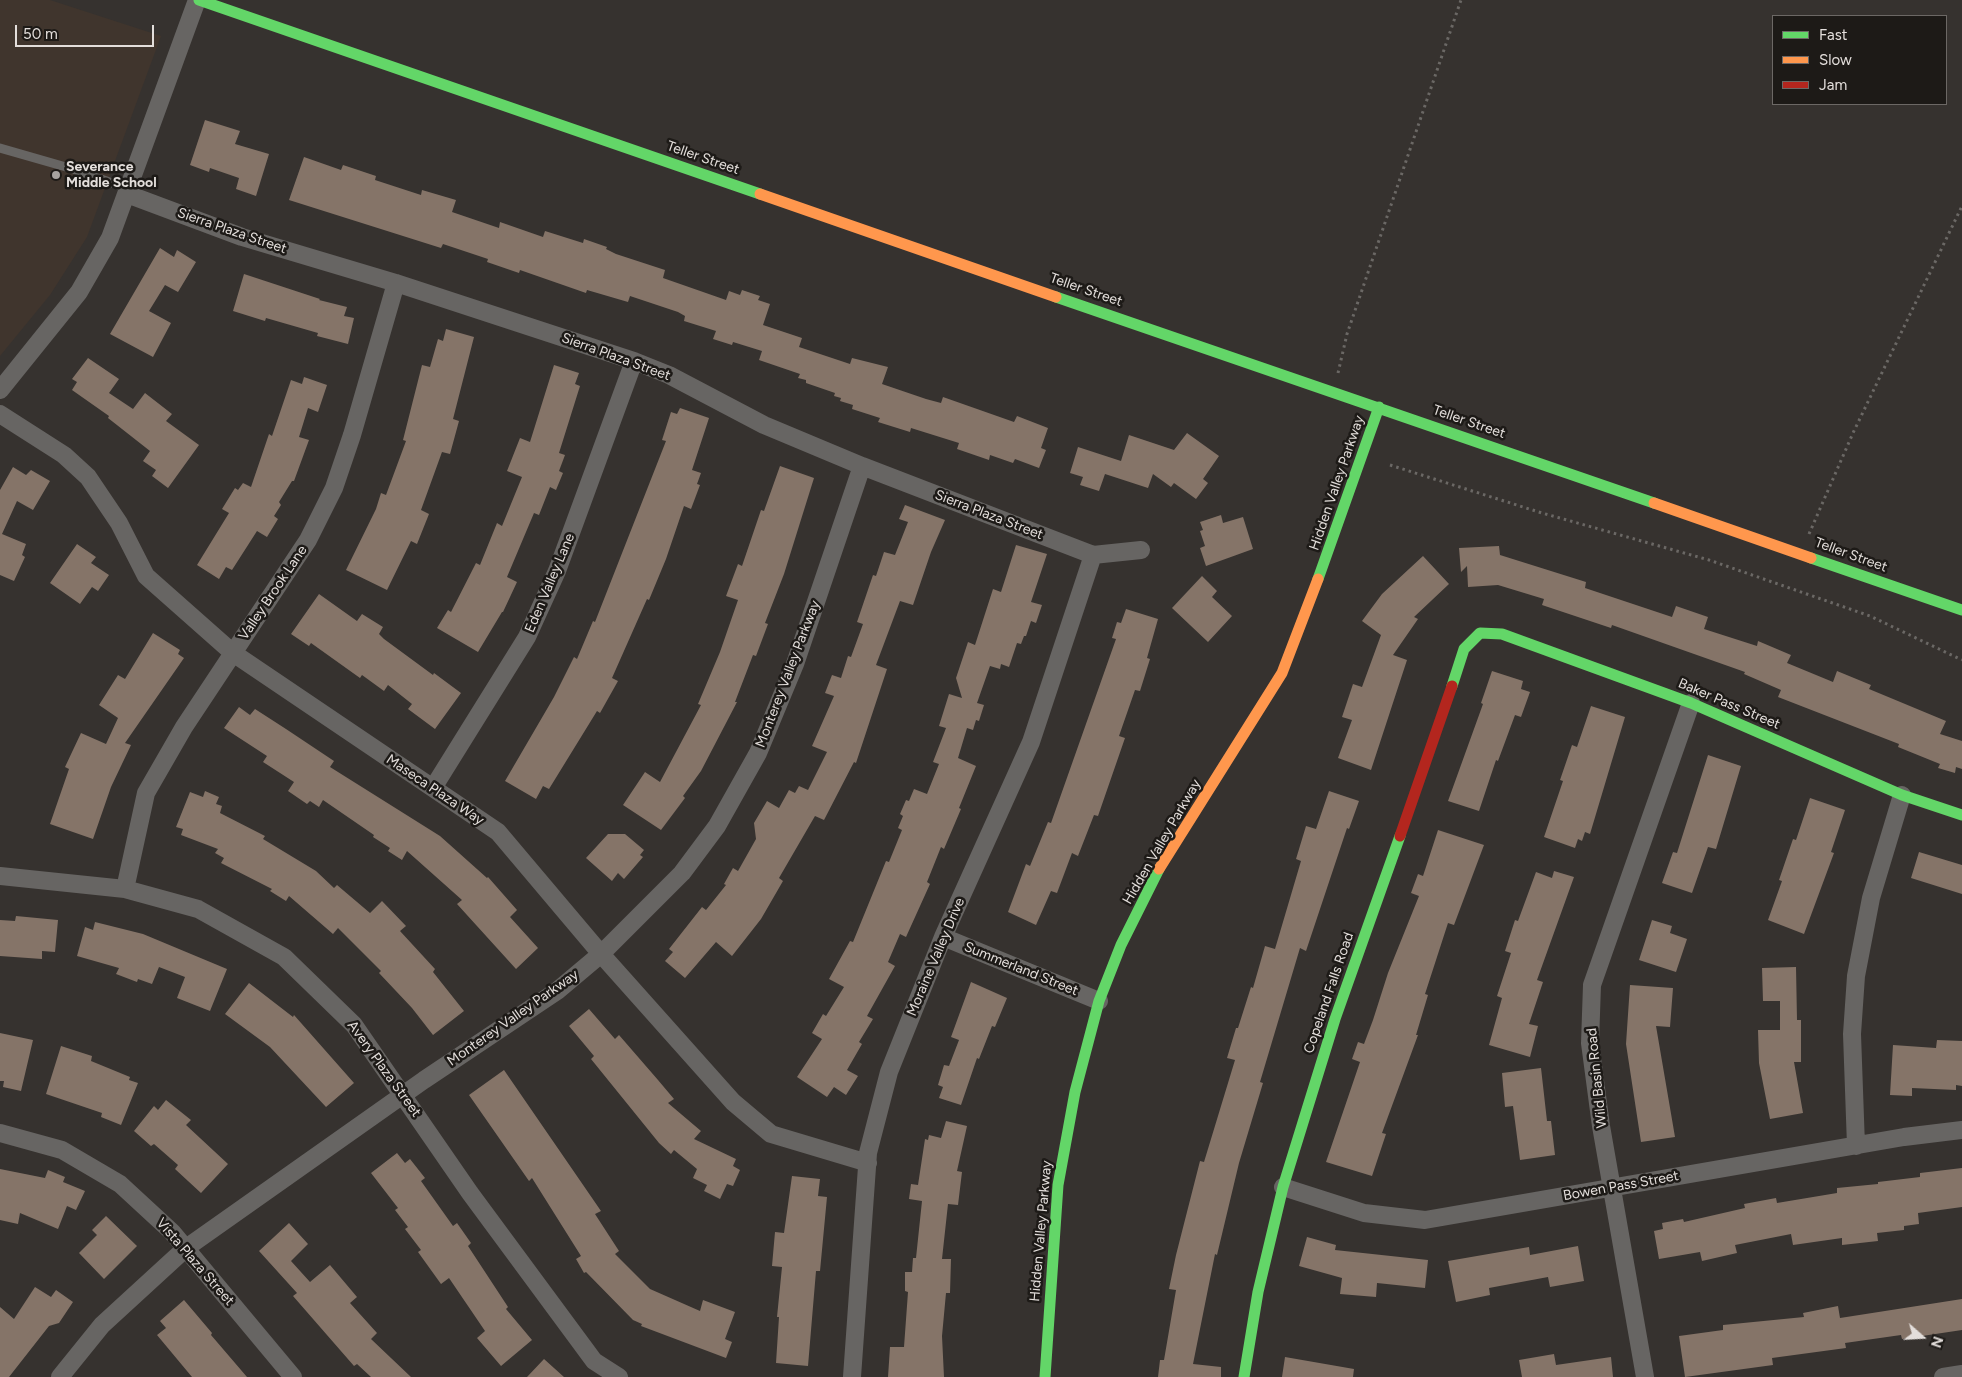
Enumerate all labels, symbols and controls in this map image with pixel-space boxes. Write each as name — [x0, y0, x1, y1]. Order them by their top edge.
scale bar — [18, 15, 156, 47]
legend — [1772, 15, 1947, 105]
text: 50 m — [23, 25, 58, 43]
text: Fast — [1819, 26, 1847, 44]
text: Slow — [1819, 51, 1852, 69]
text: Jam — [1819, 76, 1847, 94]
street label: Teller Street — [664, 138, 742, 178]
place label: Severance Middle School — [66, 159, 157, 192]
marker: Severance Middle School — [50, 169, 62, 181]
street label: Sierra Plaza Street — [175, 204, 289, 258]
street label: Teller Street — [1047, 270, 1125, 310]
street label: Sierra Plaza Street — [559, 330, 673, 384]
street label: Teller Street — [1430, 402, 1508, 442]
street label: Hidden Valley Parkway — [1306, 413, 1368, 553]
street label: Sierra Plaza Street — [933, 487, 1045, 543]
street label: Eden Valley Lane — [522, 531, 578, 635]
street label: Teller Street — [1813, 534, 1889, 576]
street label: Valley Brook Lane — [235, 543, 311, 643]
street label: Monterey Valley Parkway — [752, 598, 824, 750]
street label: Baker Pass Street — [1676, 675, 1782, 733]
street label: Maseca Plaza Way — [383, 751, 487, 829]
street label: Hidden Valley Parkway — [1119, 776, 1205, 908]
street label: Moraine Valley Drive — [903, 895, 969, 1019]
street label: Copeland Falls Road — [1300, 930, 1358, 1056]
street label: Summerland Street — [962, 938, 1080, 1000]
street label: Monterey Valley Parkway — [444, 966, 582, 1070]
street label: Avery Plaza Street — [344, 1018, 424, 1120]
street label: Wild Basin Road — [1583, 1027, 1611, 1129]
street label: Hidden Valley Parkway — [1026, 1160, 1056, 1302]
street label: Bowen Pass Street — [1562, 1168, 1680, 1204]
street label: Vista Plaza Street — [152, 1215, 238, 1309]
north arrow — [1897, 1312, 1947, 1362]
text: N — [1927, 1334, 1946, 1350]

